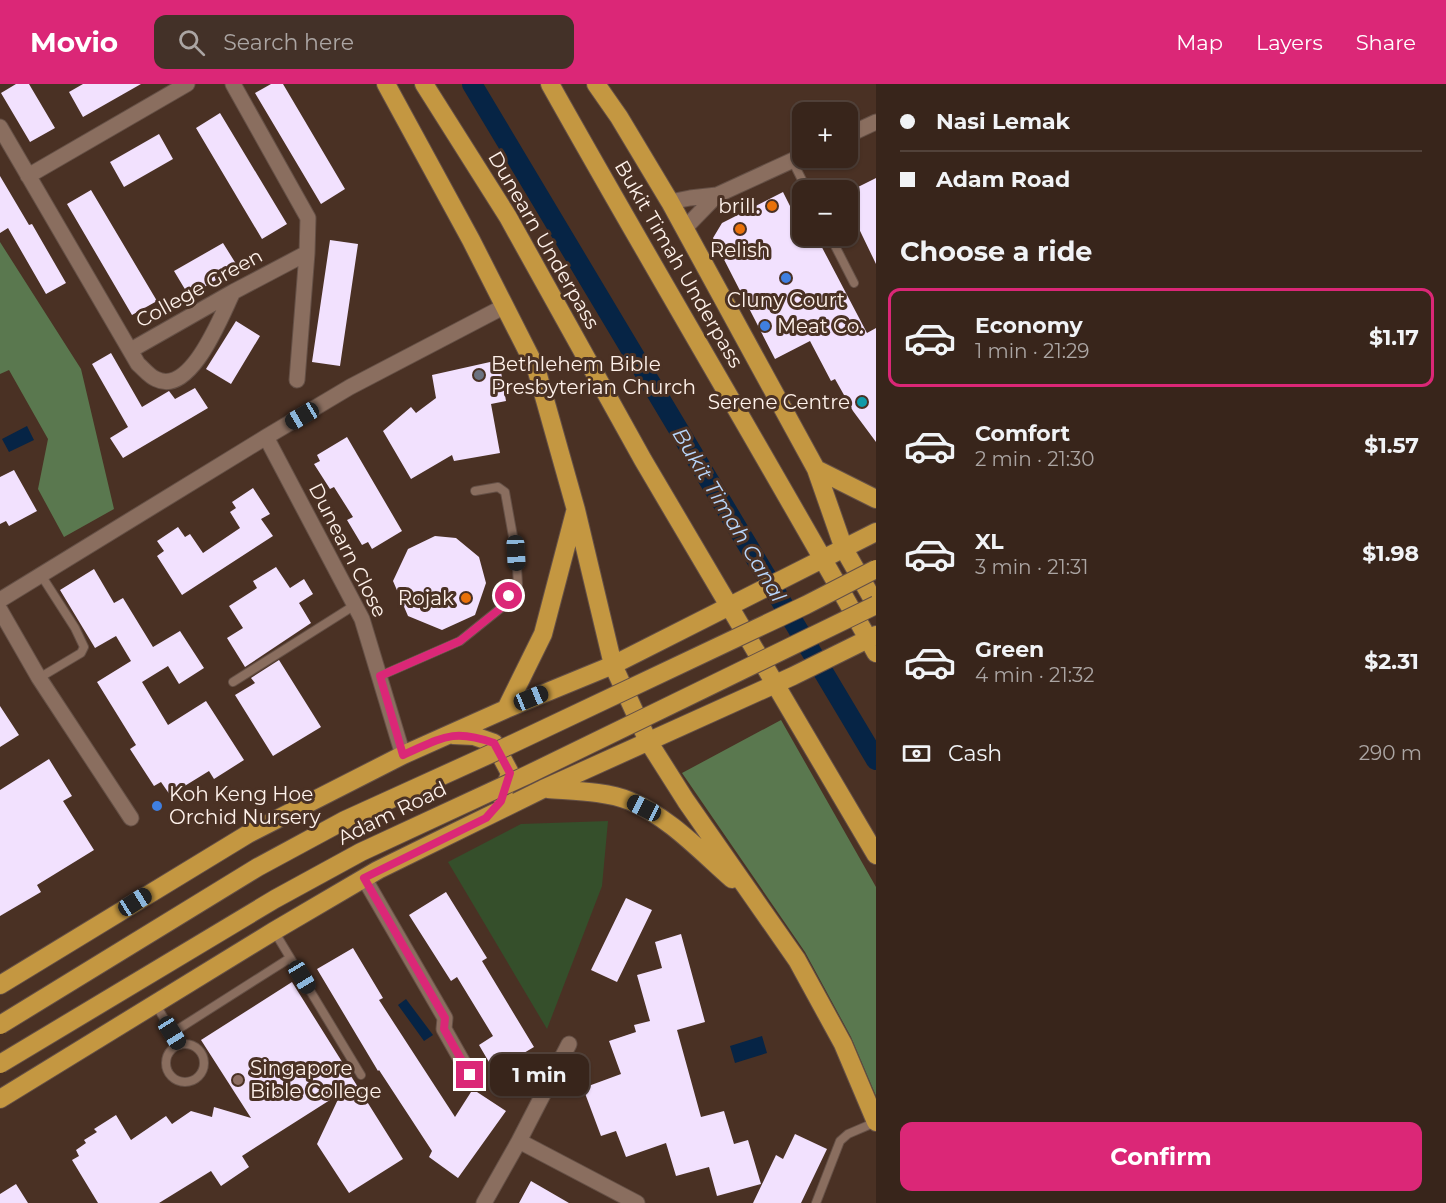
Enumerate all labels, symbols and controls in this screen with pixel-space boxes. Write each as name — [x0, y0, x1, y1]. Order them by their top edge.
search box — [154, 15, 574, 69]
text: Movio — [30, 25, 118, 59]
icon: search — [175, 26, 208, 59]
text: Search here — [223, 29, 354, 56]
text: Map — [1176, 30, 1223, 55]
text: Layers — [1256, 30, 1323, 55]
text: Share — [1356, 30, 1416, 55]
map controls — [792, 102, 858, 246]
button: + — [792, 102, 858, 168]
text: Nasi Lemak — [936, 108, 1070, 135]
street label: Dunearn Underpass — [483, 147, 605, 333]
street label: Bukit Timah Underpass — [610, 156, 748, 372]
text: Adam Road — [936, 166, 1070, 193]
button: − — [792, 180, 858, 246]
place label: brill. — [718, 194, 760, 218]
marker: brill. — [765, 199, 779, 213]
marker: Relish — [733, 222, 747, 236]
text: Choose a ride — [900, 235, 1092, 268]
place label: Relish — [710, 238, 770, 262]
street label: College Green — [132, 243, 266, 333]
marker: Cluny Court — [779, 271, 793, 285]
place label: Cluny Court — [727, 288, 845, 312]
icon: car — [903, 311, 957, 365]
text: Economy — [975, 312, 1083, 339]
place label: Meat Co. — [777, 314, 863, 338]
marker: Meat Co. — [758, 319, 772, 333]
text: $1.17 — [1369, 324, 1419, 351]
text: 1 min · 21:29 — [975, 339, 1089, 363]
place label: Bethlehem Bible Presbyterian Church — [491, 352, 696, 399]
marker: Bethlehem Bible Presbyterian Church — [472, 368, 486, 382]
place label: Serene Centre — [708, 390, 850, 414]
marker: Serene Centre — [855, 395, 869, 409]
car — [282, 399, 322, 433]
icon: car — [903, 419, 957, 473]
text: Comfort — [975, 420, 1070, 447]
water label: Bukit Timah Canal — [667, 423, 792, 607]
text: $1.57 — [1364, 432, 1419, 459]
text: 2 min · 21:30 — [975, 447, 1095, 471]
street label: Dunearn Close — [304, 479, 392, 621]
icon: car — [903, 527, 957, 581]
text: XL — [975, 528, 1004, 555]
car — [506, 535, 526, 571]
text: $1.98 — [1362, 540, 1419, 567]
text: 3 min · 21:31 — [975, 555, 1088, 579]
route start — [495, 582, 522, 609]
place label: Rojak — [398, 586, 454, 610]
marker: Rojak — [459, 591, 473, 605]
icon: car — [903, 635, 957, 689]
text: Green — [975, 636, 1044, 663]
text: $2.31 — [1364, 648, 1419, 675]
text: 4 min · 21:32 — [975, 663, 1094, 687]
car — [511, 683, 551, 713]
icon: cash — [900, 737, 933, 770]
text: Cash — [948, 740, 1002, 767]
text: 290 m — [1359, 741, 1422, 765]
street label: Adam Road — [334, 776, 450, 850]
place label: Koh Keng Hoe Orchid Nursery — [169, 782, 321, 829]
car — [624, 792, 664, 824]
marker: Koh Keng Hoe Orchid Nursery — [150, 799, 164, 813]
car — [115, 885, 155, 919]
car — [285, 957, 319, 997]
car — [155, 1013, 189, 1053]
callout: 1 min — [491, 1054, 590, 1096]
place label: Singapore Bible College — [250, 1056, 382, 1103]
route end — [456, 1061, 483, 1088]
text: 1 min — [512, 1063, 567, 1087]
marker: Singapore Bible College — [231, 1073, 245, 1087]
button: Confirm — [900, 1122, 1422, 1191]

